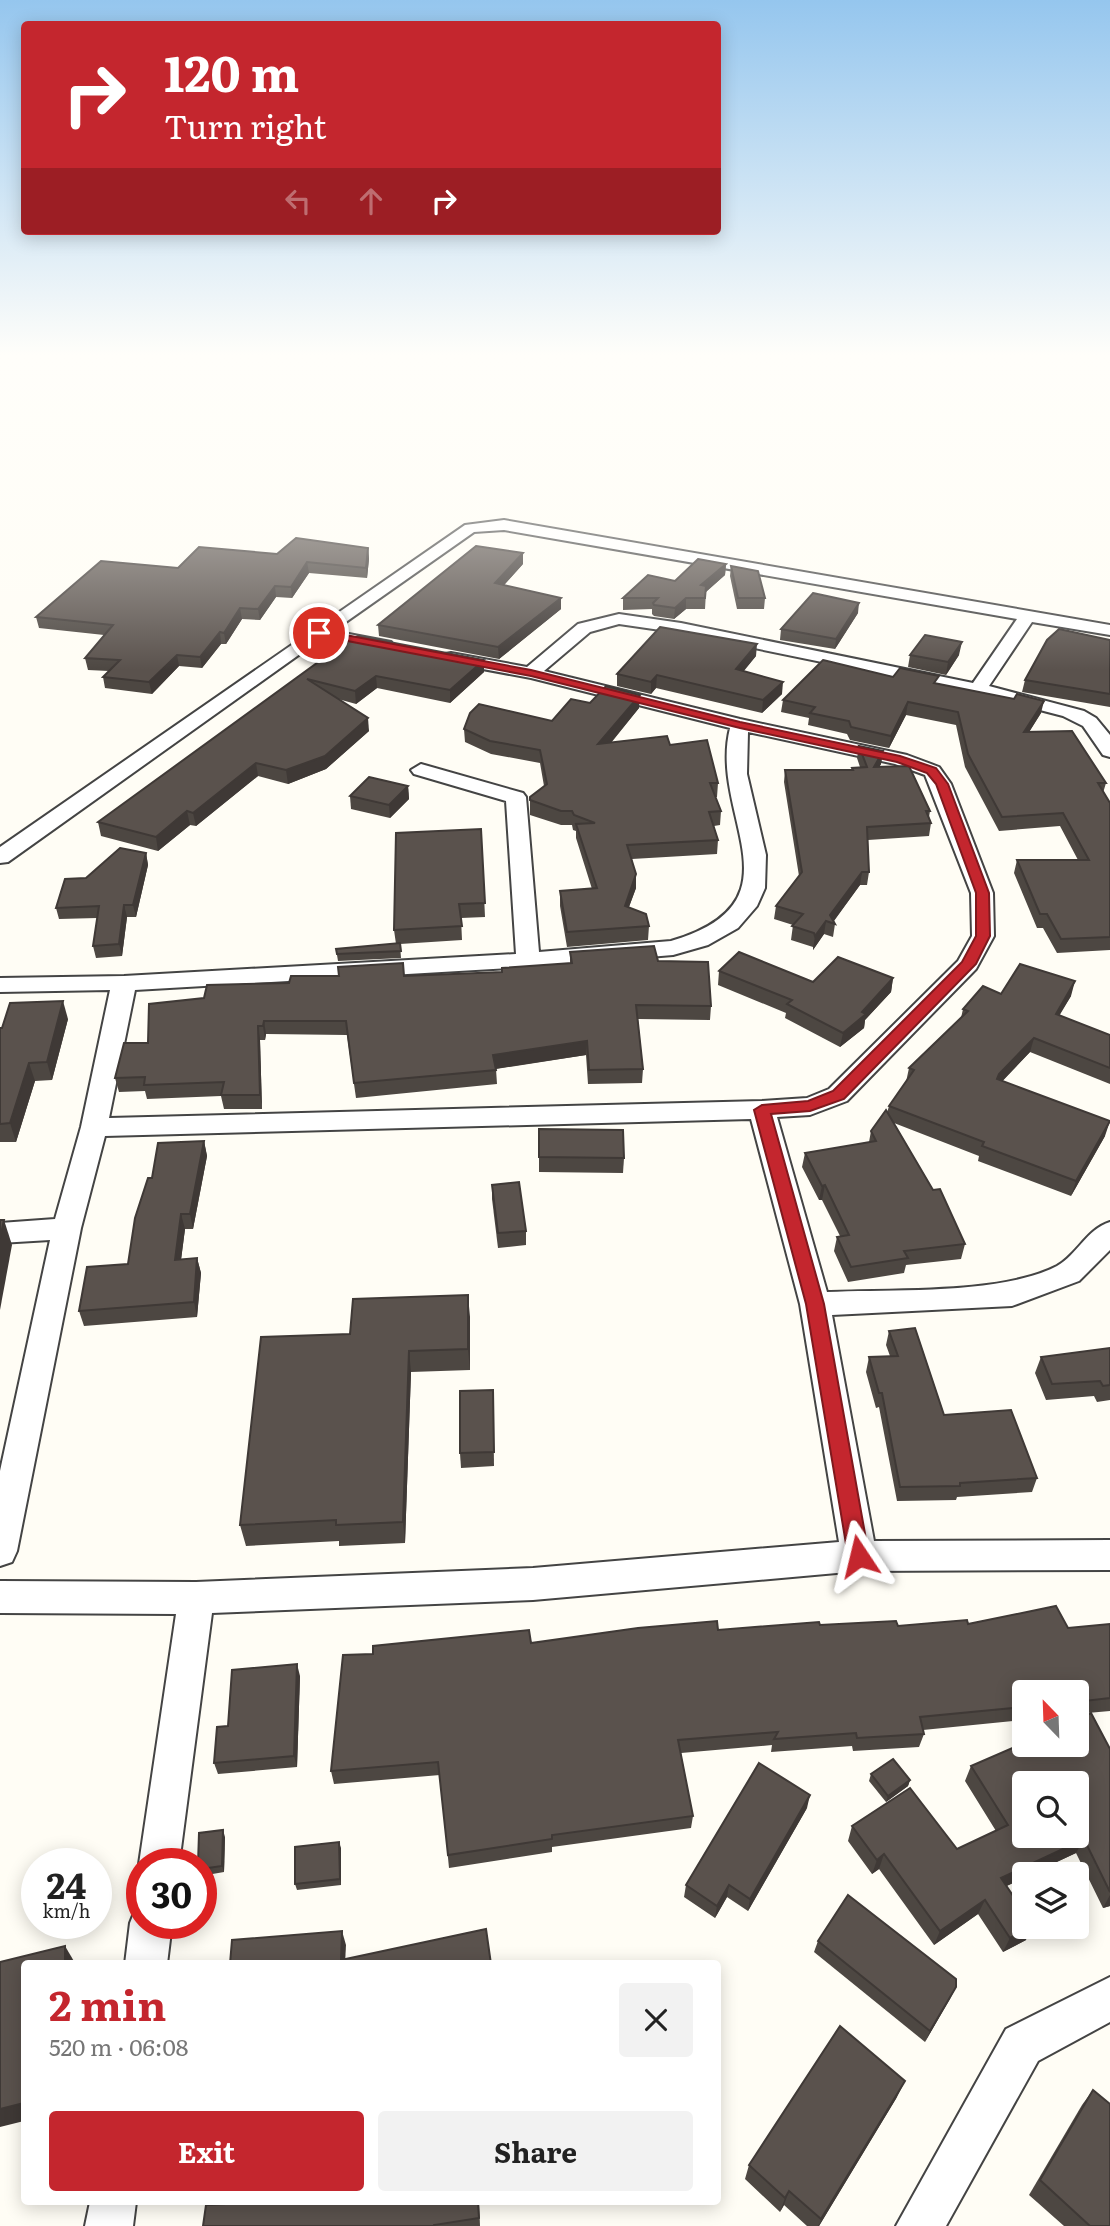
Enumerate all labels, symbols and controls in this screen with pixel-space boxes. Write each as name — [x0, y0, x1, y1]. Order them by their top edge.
text: 120 m — [164, 34, 299, 107]
icon: right — [49, 49, 140, 140]
text: Turn right — [164, 101, 326, 149]
icon: left — [279, 182, 317, 220]
icon: ahead — [352, 182, 390, 220]
icon: right — [425, 182, 463, 220]
pin — [289, 603, 349, 663]
icon: arrive — [300, 614, 338, 652]
position arrow — [822, 1519, 896, 1593]
north arrow — [1012, 1680, 1088, 1757]
map controls — [1012, 1680, 1089, 1939]
button: search — [1012, 1771, 1089, 1848]
speed limit sign: 30 — [126, 1848, 217, 1939]
text: 24 — [47, 1858, 86, 1910]
button: layers — [1012, 1862, 1089, 1939]
text: km/h — [43, 1897, 90, 1924]
text: 2 min — [49, 1972, 166, 2034]
button: close — [619, 1983, 693, 2057]
text: 520 m · 06:08 — [49, 2029, 188, 2063]
button: Exit — [49, 2111, 364, 2191]
button: Share — [378, 2111, 693, 2191]

